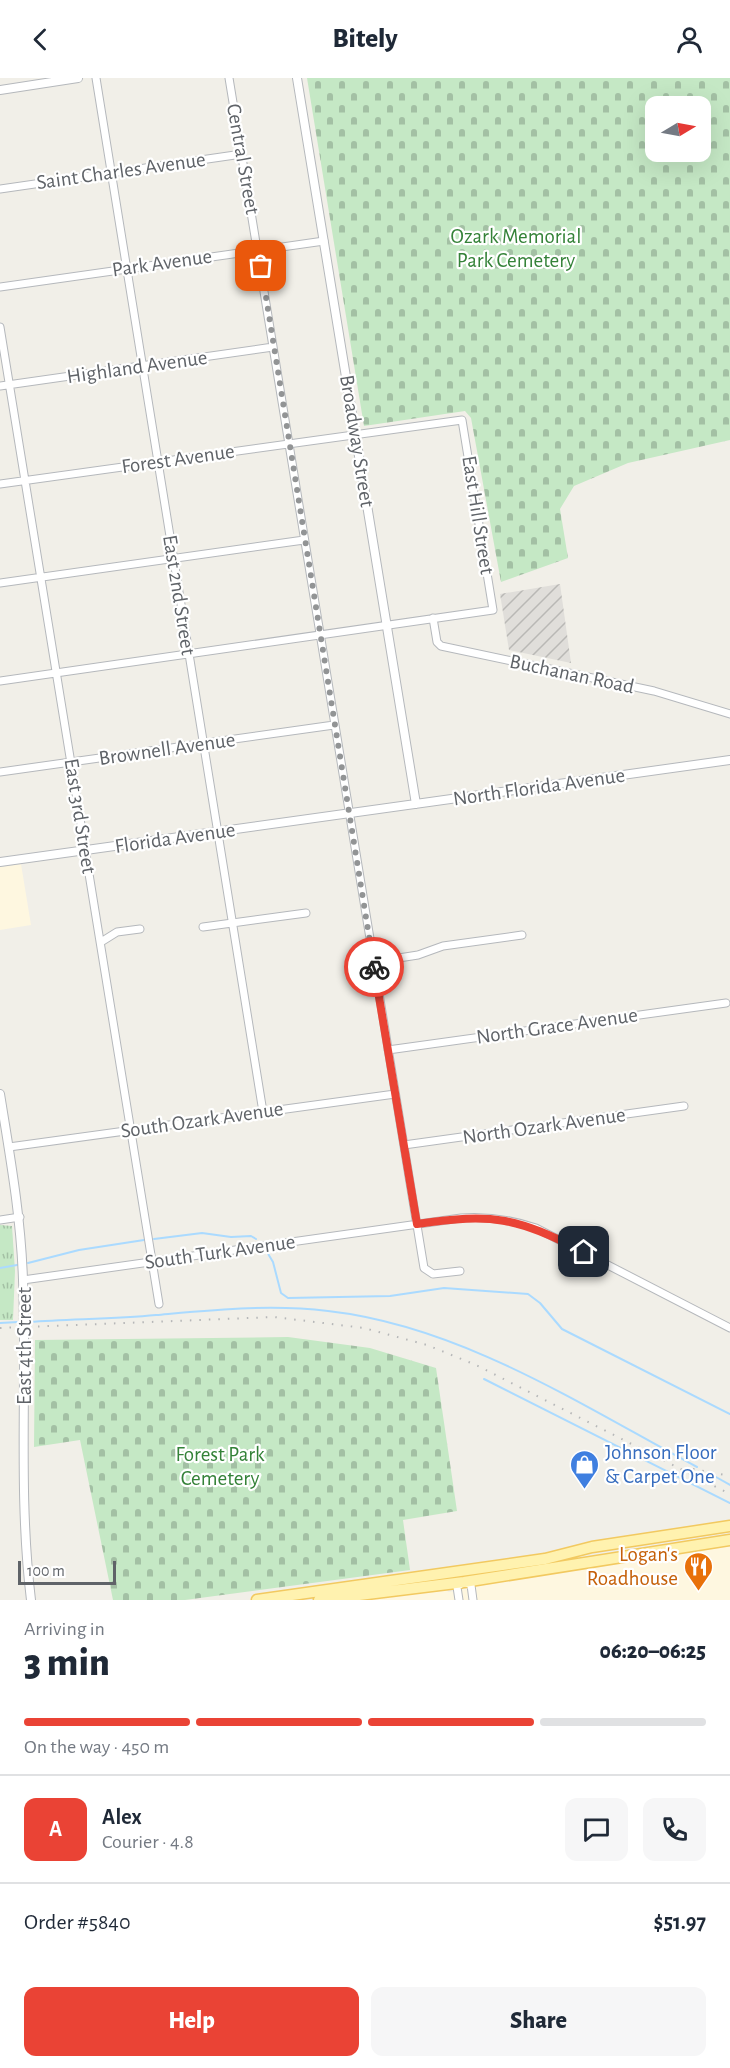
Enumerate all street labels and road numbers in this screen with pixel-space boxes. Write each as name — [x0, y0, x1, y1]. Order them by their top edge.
street label: Central Street — [223, 102, 263, 216]
street label: Saint Charles Avenue — [35, 149, 207, 193]
street label: Park Avenue — [111, 246, 213, 280]
street label: Highland Avenue — [65, 347, 209, 387]
street label: Broadway Street — [336, 373, 378, 509]
street label: Forest Avenue — [120, 441, 236, 477]
street label: East Hill Street — [458, 454, 498, 576]
street label: East 2nd Street — [159, 533, 199, 657]
street label: Buchanan Road — [508, 651, 636, 697]
street label: Brownell Avenue — [97, 729, 237, 769]
street label: East 3rd Street — [61, 757, 100, 875]
street label: North Florida Avenue — [452, 765, 626, 809]
street label: Florida Avenue — [113, 819, 237, 857]
street label: North Grace Avenue — [475, 1004, 639, 1048]
street label: South Ozark Avenue — [119, 1098, 285, 1142]
street label: North Ozark Avenue — [461, 1104, 627, 1148]
street label: South Turk Avenue — [143, 1231, 297, 1273]
street label: East 4th Street — [14, 1287, 35, 1405]

